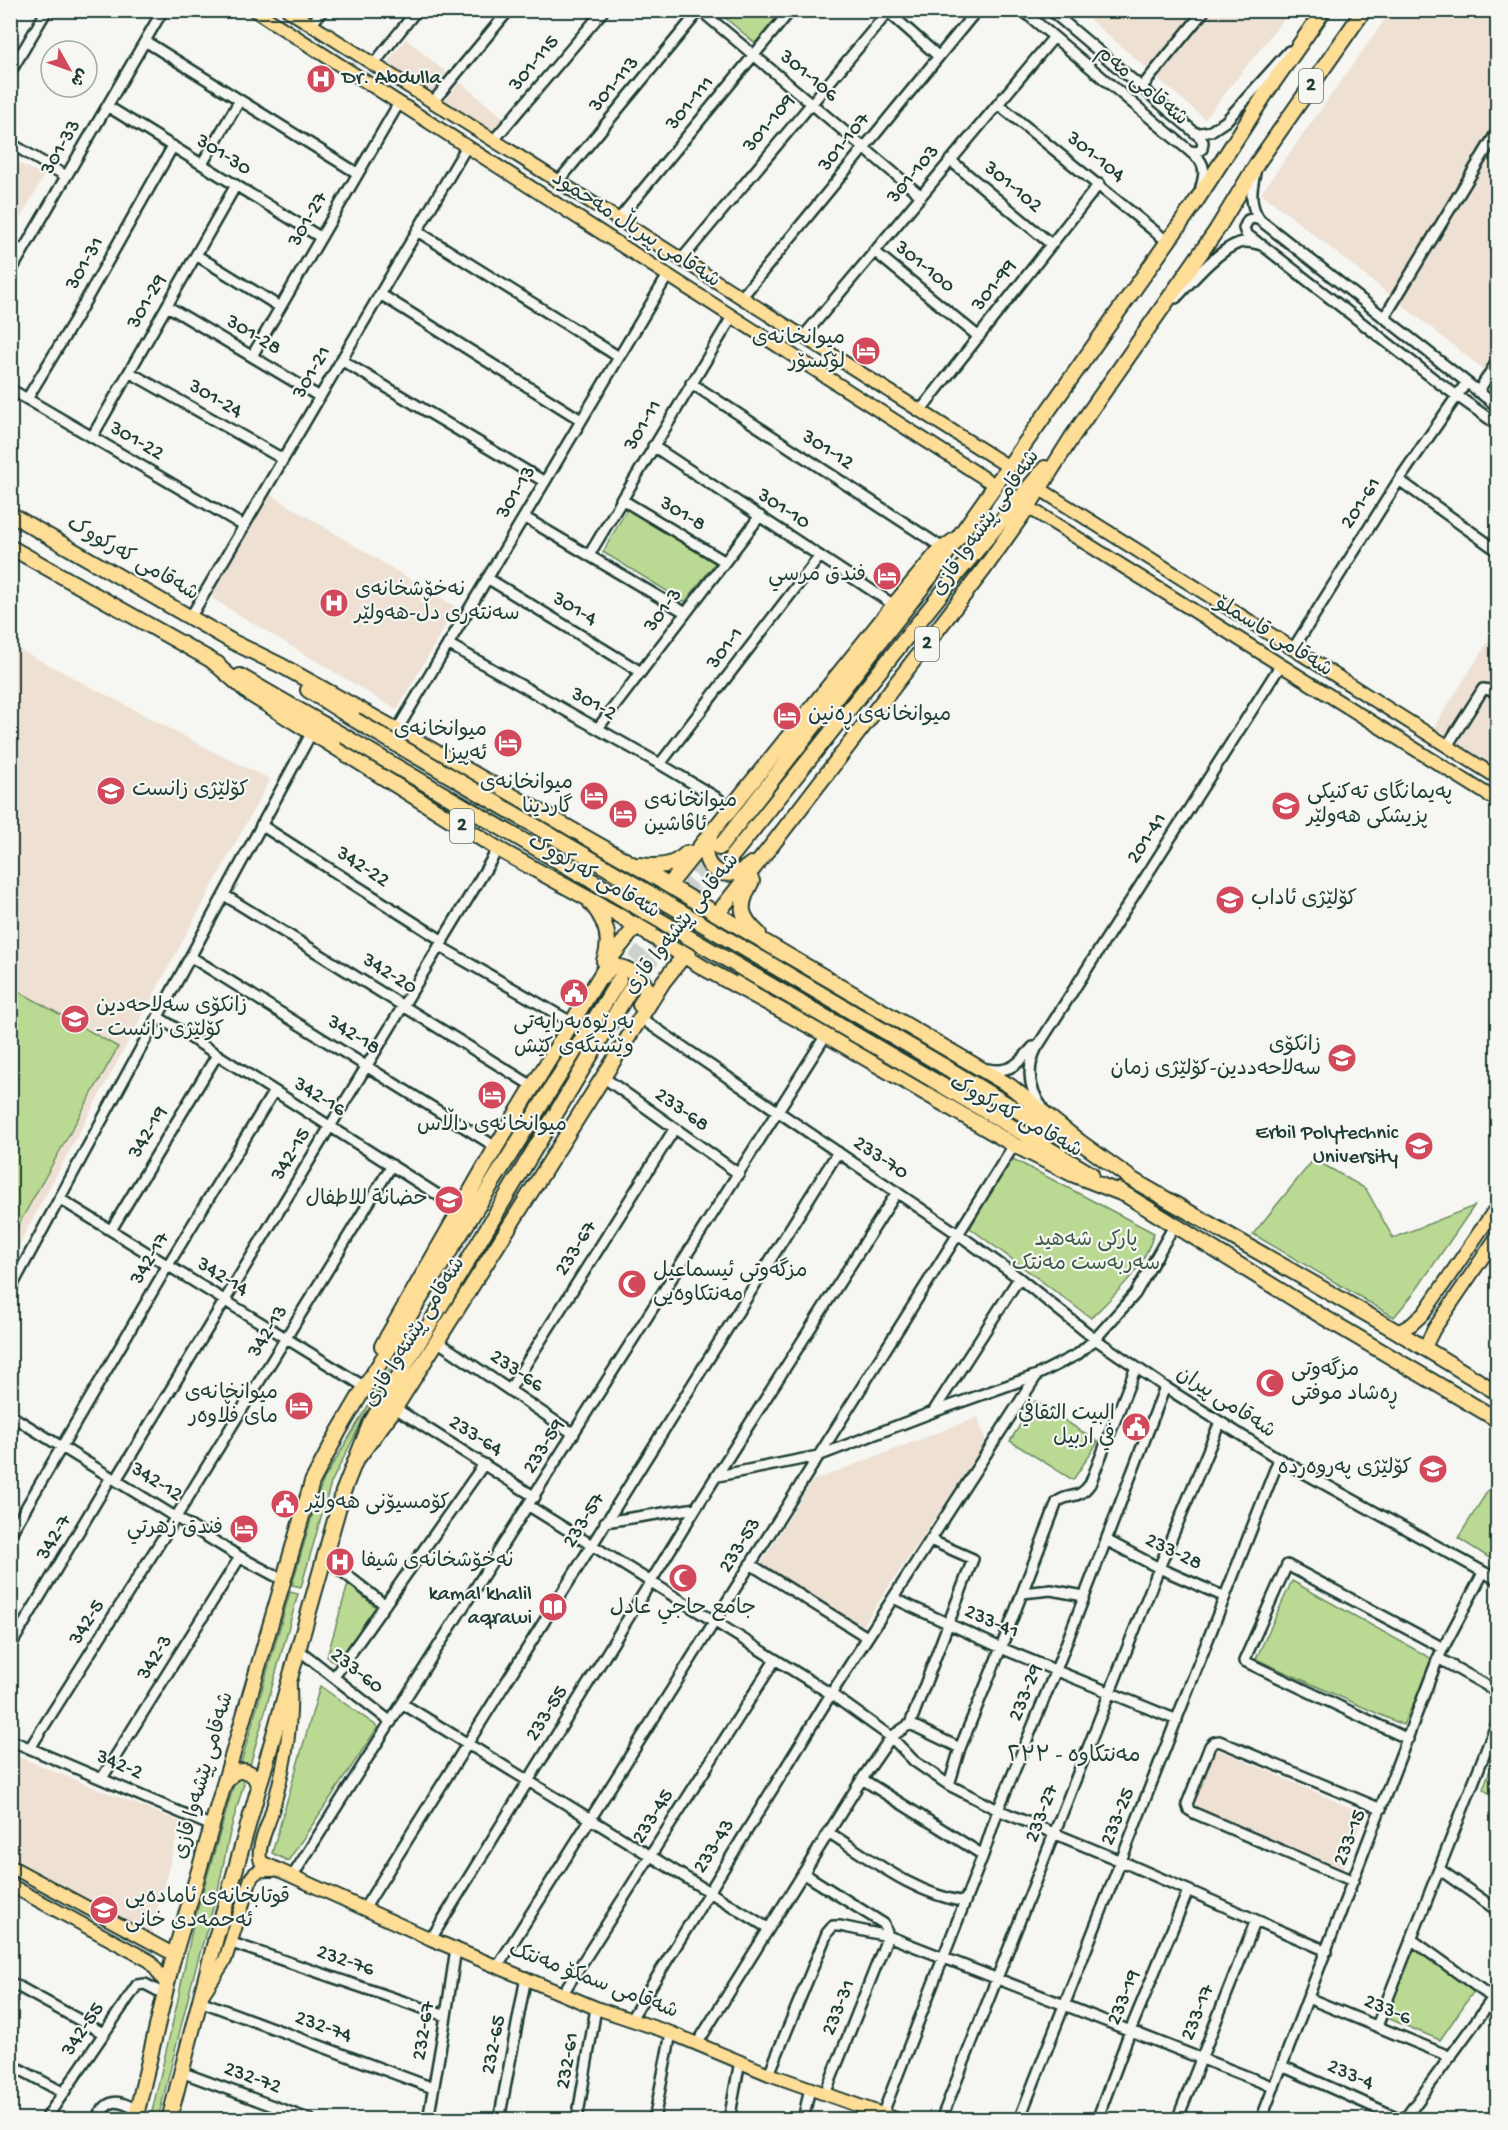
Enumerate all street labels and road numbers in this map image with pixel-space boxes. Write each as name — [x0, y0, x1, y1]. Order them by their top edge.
street label: 301-115 — [504, 31, 566, 98]
street label: شەقامی مەم — [1090, 41, 1192, 133]
street label: 301-106 — [773, 45, 843, 109]
street label: 301-113 — [584, 52, 646, 119]
road number: 2 — [1299, 69, 1323, 103]
street label: 301-111 — [660, 72, 721, 137]
street label: 301-109 — [738, 89, 802, 159]
street label: 301-107 — [813, 107, 877, 179]
street label: 301-33 — [36, 116, 88, 181]
street label: 301-104 — [1060, 126, 1129, 189]
street label: 301-30 — [190, 129, 255, 183]
street label: 301-103 — [882, 140, 946, 210]
street label: 301-102 — [977, 156, 1046, 220]
street label: شەقامی پیرباڵ مەحمود — [546, 161, 728, 295]
street label: 301-27 — [283, 187, 335, 253]
street label: 301-31 — [60, 233, 111, 296]
street label: 301-100 — [888, 236, 959, 300]
street label: 301-99 — [966, 255, 1023, 318]
street label: 301-29 — [122, 270, 174, 335]
street label: 301-28 — [220, 309, 285, 362]
street label: 301-21 — [288, 342, 338, 405]
street label: 301-24 — [183, 374, 246, 425]
street label: 301-11 — [619, 396, 669, 457]
street label: 301-22 — [104, 416, 168, 467]
street label: 301-12 — [796, 425, 858, 477]
street label: شەقامی پێشەوا قازی — [927, 446, 1047, 602]
street label: 301-13 — [491, 462, 542, 525]
street label: 201-61 — [1336, 474, 1388, 534]
street label: 301-10 — [751, 483, 814, 536]
street label: 301-8 — [654, 491, 710, 538]
street label: شەقامی کەرکووک — [62, 512, 202, 608]
street label: 301-3 — [639, 584, 689, 639]
street label: 301-4 — [546, 586, 601, 633]
street label: شەقامی قاسملۆ — [1208, 591, 1336, 684]
street label: 301-1 — [701, 623, 750, 676]
road number: 2 — [915, 627, 939, 661]
street label: 301-2 — [565, 682, 620, 728]
road number: 2 — [450, 809, 474, 843]
street label: 201-41 — [1122, 809, 1174, 869]
street label: شەقامی کەرکووک — [523, 830, 663, 926]
street label: 342-22 — [330, 841, 393, 894]
street label: شەقامی پێشەوا قازی — [620, 849, 746, 1001]
street label: 342-20 — [356, 948, 421, 1002]
street label: 342-18 — [321, 1010, 384, 1062]
street label: شەقامی کەرکووک — [944, 1071, 1086, 1165]
street label: 342-16 — [287, 1072, 350, 1124]
street label: 233-68 — [649, 1083, 713, 1139]
street label: 342-19 — [123, 1102, 175, 1165]
street label: 342-15 — [266, 1124, 317, 1187]
street label: 233-70 — [847, 1131, 913, 1187]
street label: 233-67 — [550, 1216, 604, 1281]
street label: 342-17 — [125, 1227, 177, 1291]
street label: 342-14 — [191, 1252, 252, 1304]
street label: شەقامی پێشەوا قازی — [360, 1253, 472, 1413]
street label: 342-13 — [243, 1301, 295, 1364]
street label: 233-66 — [484, 1345, 548, 1399]
street label: شەقامی پیران — [1171, 1363, 1279, 1445]
street label: 233-64 — [443, 1411, 507, 1463]
street label: 233-59 — [518, 1414, 572, 1479]
street label: 342-12 — [125, 1457, 187, 1509]
street label: 233-57 — [558, 1488, 612, 1553]
street label: 342-7 — [31, 1510, 79, 1566]
street label: 233-53 — [714, 1514, 768, 1578]
street label: 233-28 — [1140, 1529, 1206, 1577]
street label: 342-5 — [64, 1596, 112, 1651]
street label: 233-41 — [960, 1600, 1022, 1646]
street label: 342-3 — [132, 1631, 179, 1686]
street label: 233-60 — [324, 1643, 388, 1701]
street label: 233-29 — [1004, 1660, 1050, 1725]
street label: 233-55 — [521, 1682, 575, 1746]
street label: شەقامی پێشەوا قازی — [169, 1690, 241, 1862]
street label: 342-2 — [91, 1745, 146, 1787]
street label: 233-27 — [1021, 1781, 1066, 1846]
street label: 233-25 — [1096, 1784, 1142, 1850]
street label: 233-45 — [628, 1785, 680, 1849]
street label: 233-15 — [1329, 1806, 1373, 1870]
street label: 233-43 — [689, 1815, 741, 1879]
street label: شەقامی سمکۆ مەنتک — [505, 1938, 681, 2026]
street label: 232-76 — [313, 1940, 378, 1984]
street label: 233-19 — [1103, 1966, 1148, 2029]
street label: 233-31 — [818, 1976, 862, 2040]
street label: 233-17 — [1177, 1980, 1222, 2045]
street label: 233-6 — [1359, 1990, 1415, 2032]
street label: 342-55 — [56, 1998, 111, 2063]
street label: 232-67 — [408, 1999, 442, 2062]
street label: 232-74 — [291, 2006, 355, 2050]
street label: 232-65 — [477, 2013, 513, 2077]
street label: 232-61 — [552, 2031, 586, 2091]
street label: 233-4 — [1323, 2055, 1377, 2097]
street label: 232-72 — [220, 2057, 284, 2101]

